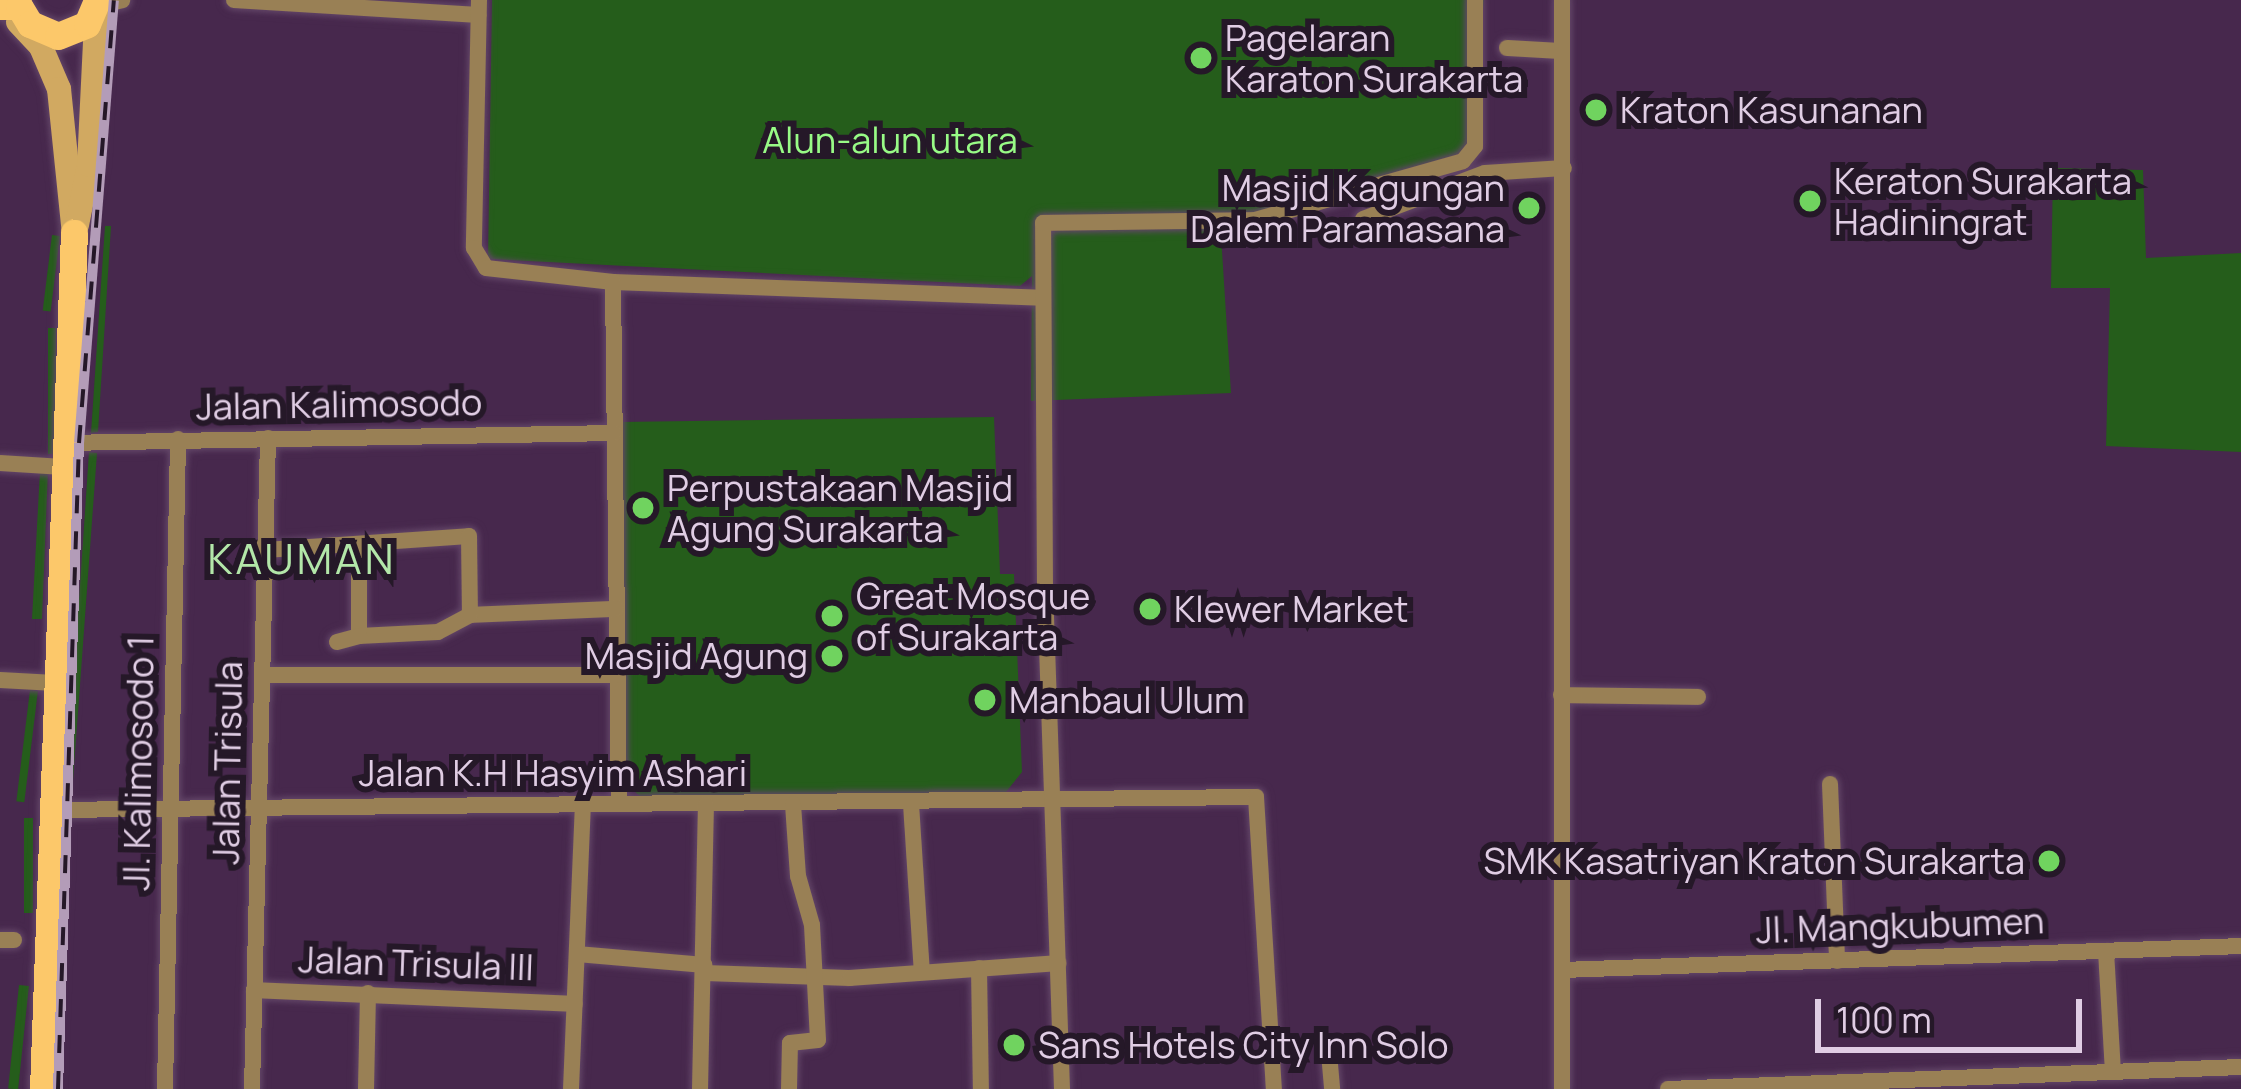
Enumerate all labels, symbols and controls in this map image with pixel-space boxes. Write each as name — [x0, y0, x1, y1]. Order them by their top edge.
place label: Pagelaran Karaton Surakarta — [1225, 15, 1523, 100]
marker: Pagelaran Karaton Surakarta — [1188, 45, 1214, 71]
place label: Kraton Kasunanan — [1620, 88, 1923, 132]
marker: Kraton Kasunanan — [1583, 97, 1609, 123]
park label: Alun-alun utara — [762, 118, 1018, 162]
place label: Keraton Surakarta Hadiningrat — [1834, 158, 2132, 243]
place label: Masjid Kagungan Dalem Paramasana — [1190, 165, 1505, 250]
marker: Keraton Surakarta Hadiningrat — [1797, 188, 1823, 214]
marker: Masjid Kagungan Dalem Paramasana — [1516, 195, 1542, 221]
street label: Jalan Kalimosodo — [196, 380, 482, 428]
place label: Perpustakaan Masjid Agung Surakarta — [667, 465, 1013, 550]
marker: Perpustakaan Masjid Agung Surakarta — [630, 495, 656, 521]
district label: KAUMAN — [208, 533, 396, 583]
place label: Great Mosque of Surakarta — [856, 573, 1090, 658]
place label: Klewer Market — [1174, 587, 1408, 631]
marker: Klewer Market — [1137, 596, 1163, 622]
marker: Great Mosque of Surakarta — [819, 603, 845, 629]
place label: Masjid Agung — [585, 634, 808, 678]
street label: Jl. Kalimosodo 1 — [114, 635, 162, 891]
marker: Masjid Agung — [819, 643, 845, 669]
street label: Jalan Trisula — [204, 661, 250, 865]
place label: Manbaul Ulum — [1009, 678, 1245, 722]
marker: Manbaul Ulum — [972, 687, 998, 713]
street label: Jalan K.H Hasyim Ashari — [359, 751, 747, 795]
place label: SMK Kasatriyan Kraton Surakarta — [1483, 839, 2025, 883]
marker: SMK Kasatriyan Kraton Surakarta — [2036, 848, 2062, 874]
street label: Jl. Mangkubumen — [1755, 898, 2045, 952]
street label: Jalan Trisula III — [297, 937, 535, 989]
scale bar — [1821, 975, 2088, 1049]
text: 100 m — [1836, 995, 1932, 1044]
place label: Sans Hotels City Inn Solo — [1038, 1023, 1449, 1067]
marker: Sans Hotels City Inn Solo — [1001, 1032, 1027, 1058]

